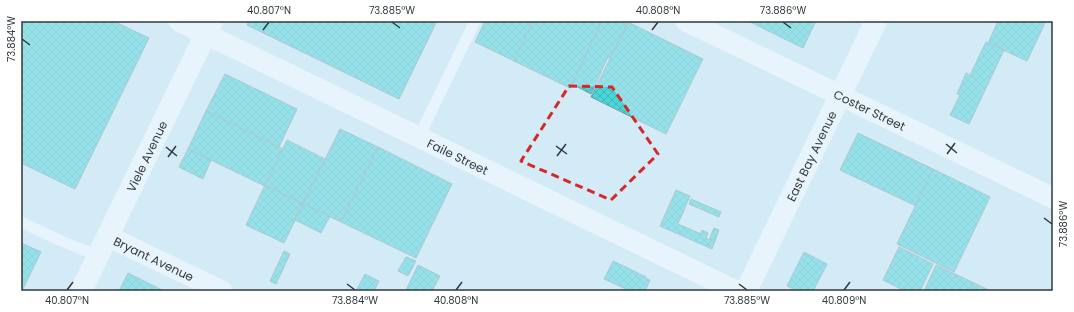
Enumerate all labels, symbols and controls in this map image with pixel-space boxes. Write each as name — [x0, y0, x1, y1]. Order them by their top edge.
text: 40.807°N — [247, 3, 291, 18]
text: 73.885°W — [369, 3, 415, 18]
text: 40.808°N — [636, 3, 680, 18]
text: 73.886°W — [760, 3, 806, 18]
text: 73.884°W — [4, 16, 19, 62]
street label: Coster Street — [831, 85, 909, 134]
street label: East Bay Avenue — [782, 108, 840, 204]
street label: Viele Avenue — [122, 118, 171, 195]
street label: Faile Street — [425, 134, 491, 178]
text: 73.886°W — [1056, 201, 1071, 247]
street label: Bryant Avenue — [111, 232, 197, 285]
text: 40.807°N — [45, 293, 89, 308]
text: 73.884°W — [332, 293, 378, 308]
text: 40.808°N — [434, 293, 478, 308]
text: 73.885°W — [724, 293, 770, 308]
text: 40.809°N — [822, 293, 866, 308]

